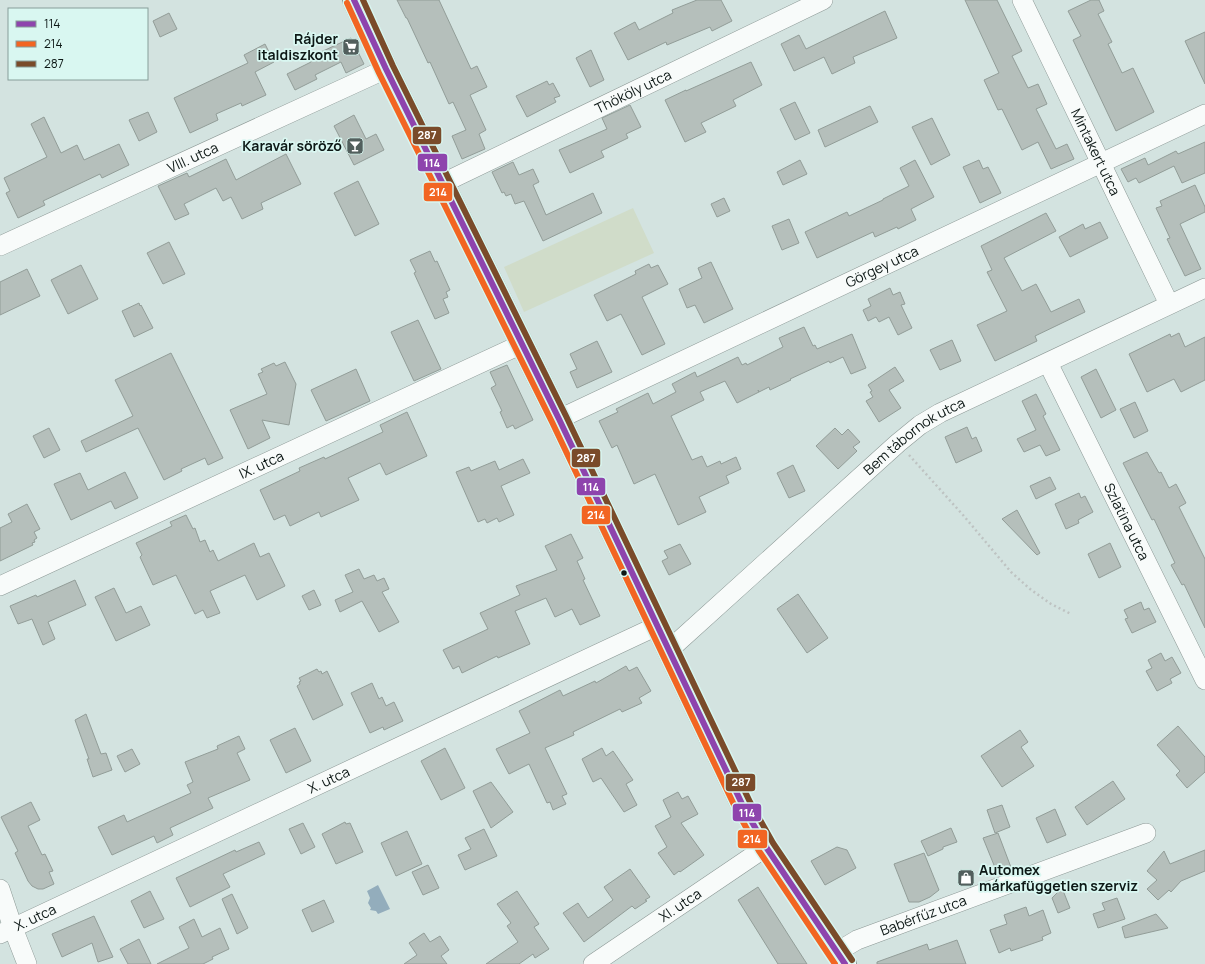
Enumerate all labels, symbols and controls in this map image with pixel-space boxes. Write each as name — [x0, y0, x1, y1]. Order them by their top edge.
legend — [8, 8, 148, 80]
text: 114 — [44, 15, 60, 32]
place label: Rájder italdiszkont — [258, 29, 338, 64]
text: 214 — [44, 35, 63, 52]
supermarket icon: Rájder italdiszkont — [341, 37, 361, 57]
text: 287 — [44, 55, 64, 72]
street label: Thököly utca — [592, 65, 674, 117]
street label: Mintakert utca — [1067, 105, 1125, 199]
line badge: 287 — [412, 126, 442, 145]
text: 287 — [417, 127, 437, 142]
place label: Karavár söröző — [242, 136, 342, 155]
bar icon: Karavár söröző — [345, 136, 365, 156]
street label: VIII. utca — [164, 137, 221, 177]
line badge: 114 — [417, 153, 448, 172]
text: 114 — [424, 155, 440, 170]
line badge: 214 — [423, 182, 453, 202]
text: 214 — [429, 184, 447, 199]
street label: Görgey utca — [842, 241, 921, 292]
street label: Bem tábornok utca — [859, 393, 968, 479]
street label: IX. utca — [236, 446, 287, 483]
line badge: 287 — [571, 448, 601, 468]
text: 287 — [576, 450, 596, 465]
line badge: 114 — [576, 477, 606, 496]
text: 114 — [583, 479, 599, 494]
street label: Szlatina utca — [1100, 480, 1154, 563]
line badge: 214 — [581, 505, 611, 525]
text: 214 — [587, 507, 605, 522]
unlabelled marker — [619, 568, 629, 578]
street label: X. utca — [305, 762, 352, 797]
line badge: 287 — [725, 773, 756, 792]
text: 287 — [731, 774, 751, 789]
line badge: 114 — [732, 803, 762, 822]
text: 114 — [739, 805, 755, 820]
line badge: 214 — [737, 829, 768, 849]
text: 214 — [743, 831, 761, 846]
place label: Automex márkafüggetlen szerviz — [979, 860, 1138, 895]
shop icon: Automex márkafüggetlen szerviz — [956, 868, 976, 888]
street label: XI. utca — [655, 884, 705, 926]
street label: Babérfűz utca — [877, 890, 969, 940]
street label: X. utca — [11, 899, 59, 935]

